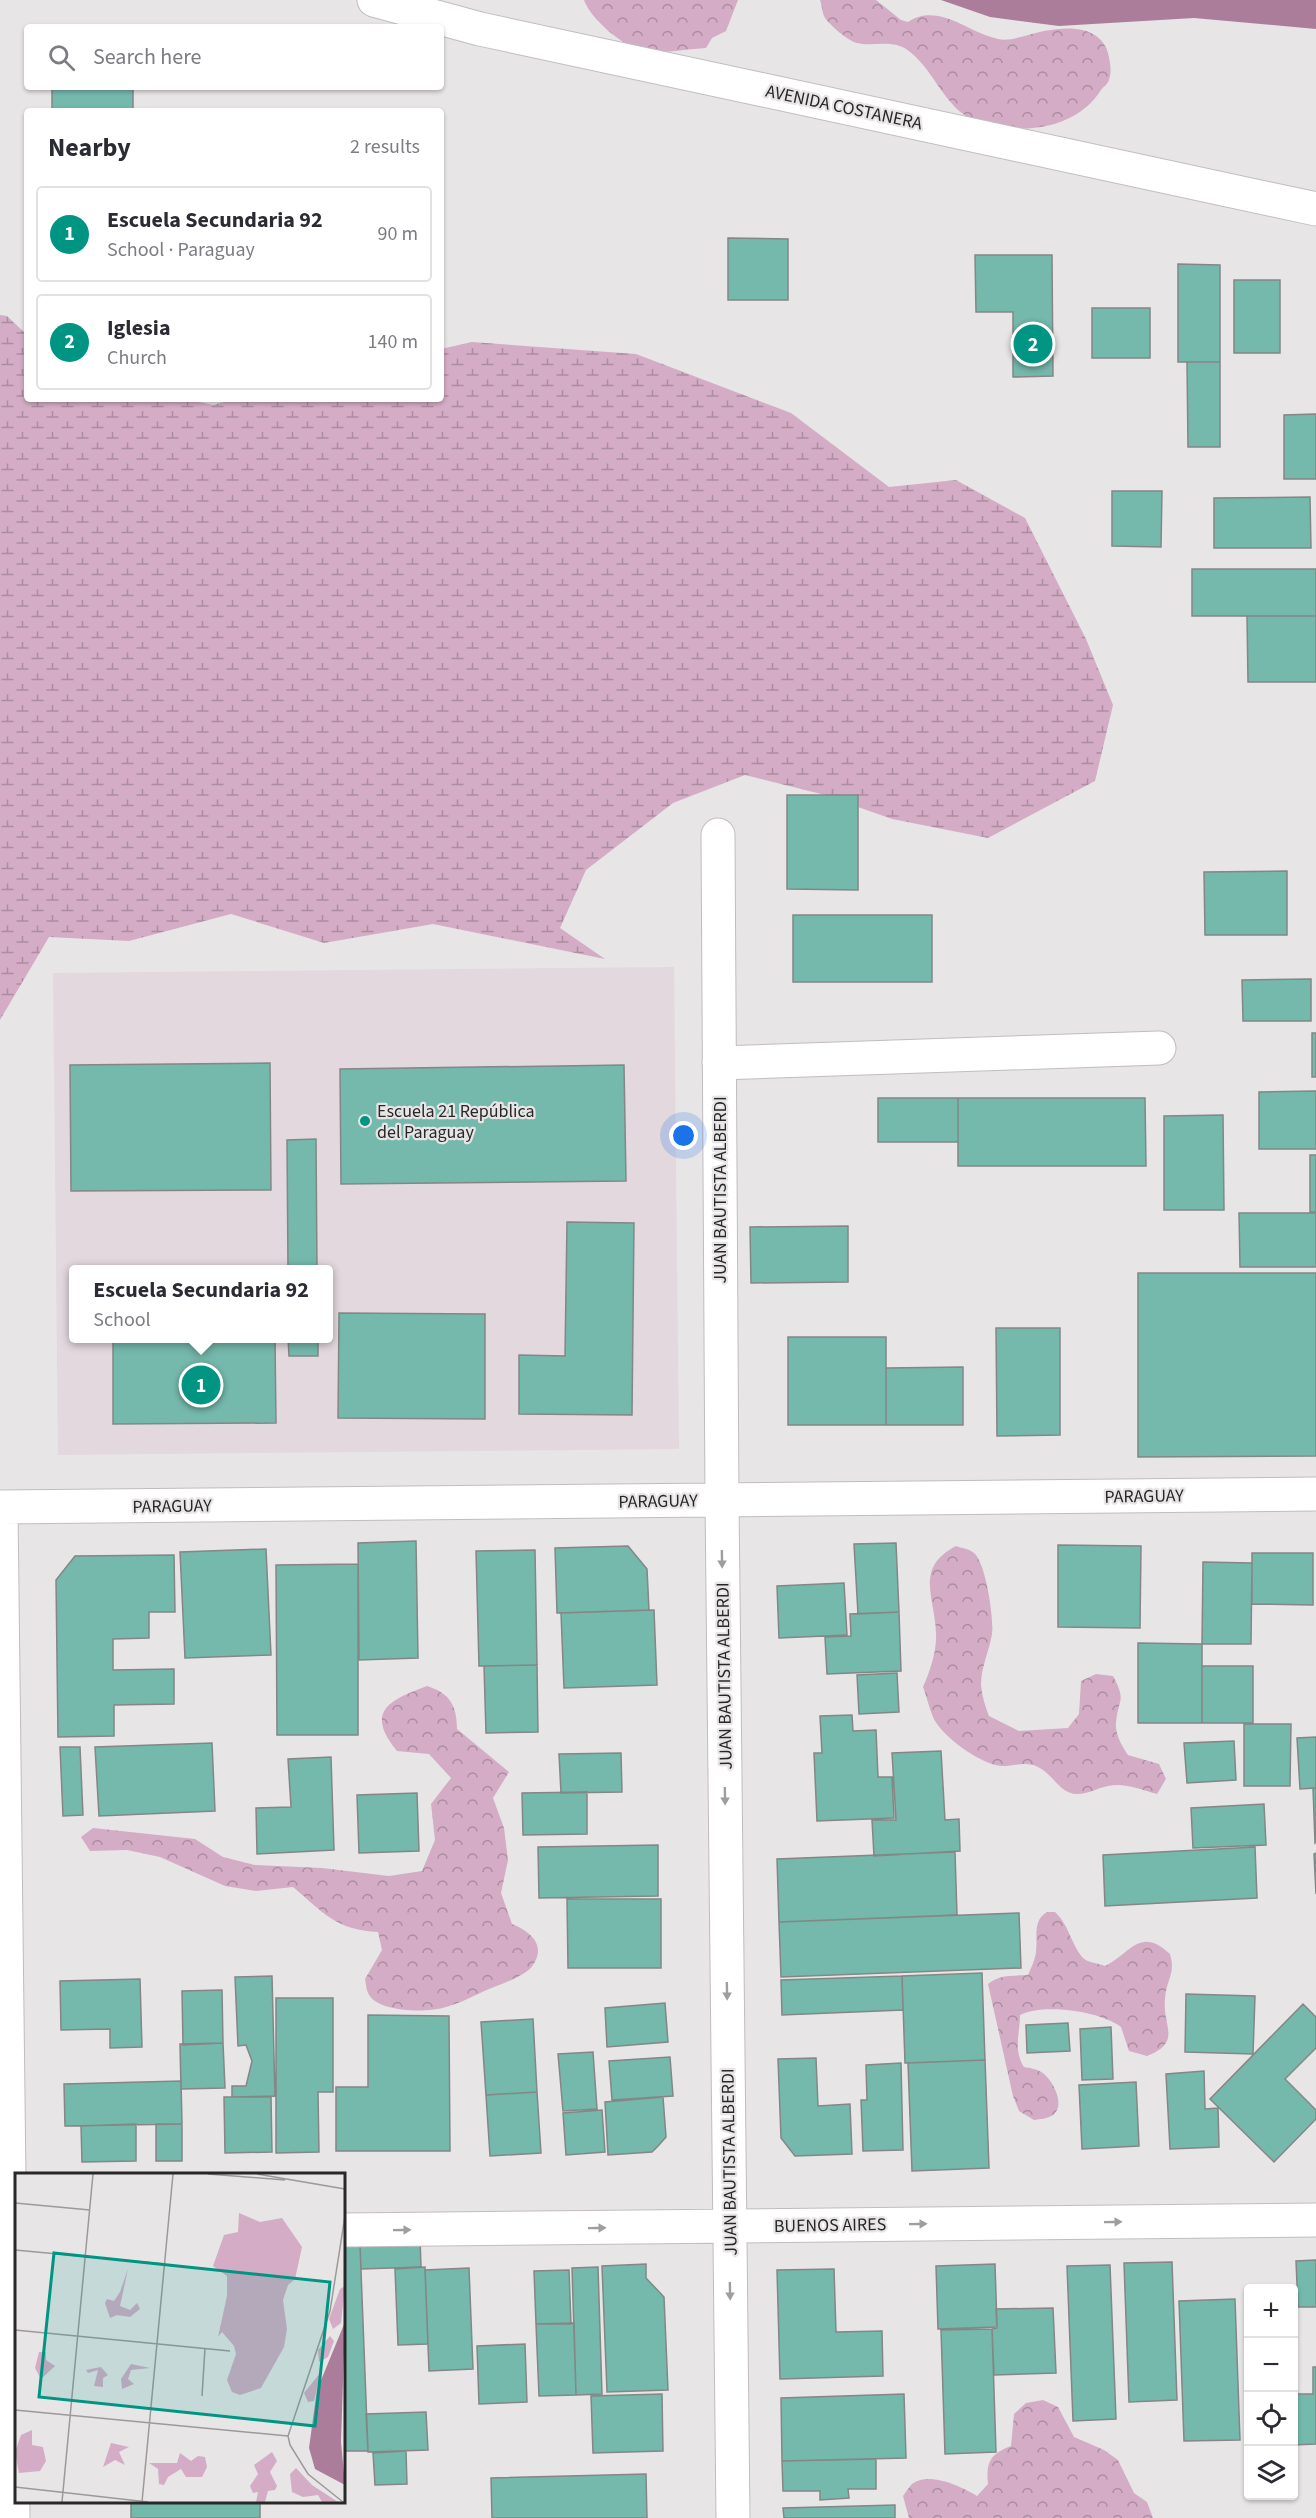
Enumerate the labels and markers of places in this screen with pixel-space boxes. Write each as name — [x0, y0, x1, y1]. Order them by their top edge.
pin: 2 — [1014, 322, 1052, 366]
place label: Escuela 21 República del Paraguay — [377, 1099, 535, 1145]
marker: Escuela 21 República del Paraguay — [358, 1114, 372, 1128]
pin: 1 — [182, 1362, 220, 1408]

